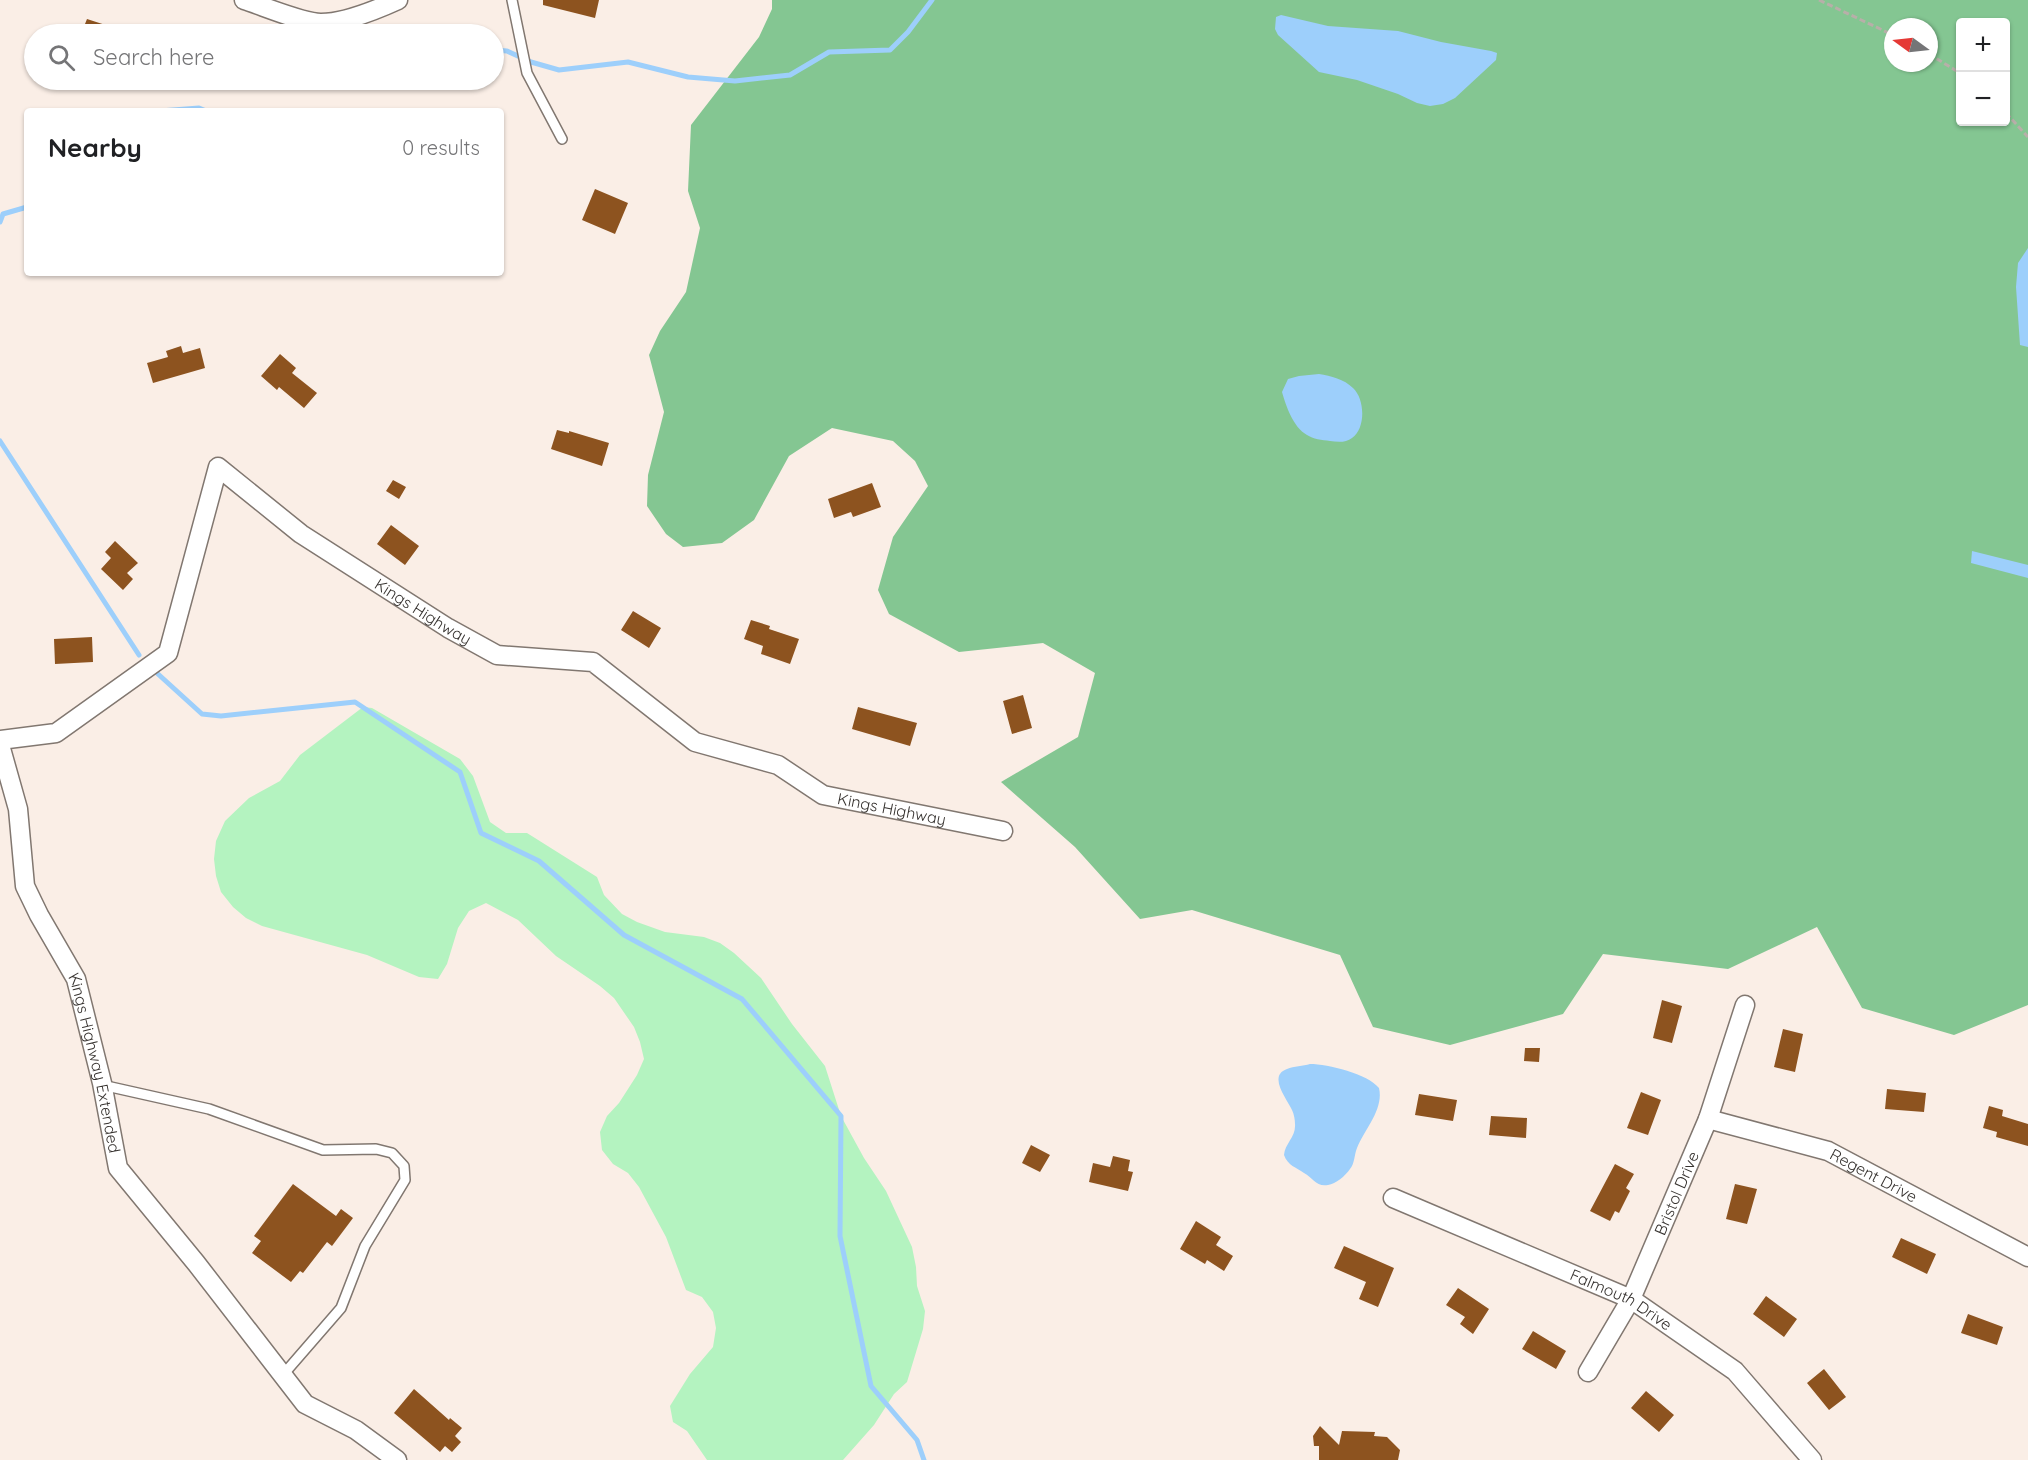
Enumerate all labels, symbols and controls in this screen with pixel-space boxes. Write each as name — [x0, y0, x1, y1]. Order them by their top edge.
north arrow — [1884, 18, 1938, 72]
map controls — [1956, 18, 2010, 126]
button: + — [1956, 18, 2010, 72]
search box — [24, 24, 504, 90]
icon: search — [45, 41, 78, 74]
text: Search here — [93, 43, 214, 71]
button: − — [1956, 72, 2010, 126]
text: Nearby — [48, 131, 142, 164]
text: 0 results — [402, 135, 480, 160]
street label: Kings Highway — [371, 574, 475, 649]
street label: Kings Highway — [836, 788, 948, 829]
street label: Kings Highway Extended — [64, 969, 125, 1155]
street label: Regent Drive — [1827, 1144, 1921, 1207]
street label: Bristol Drive — [1650, 1148, 1703, 1238]
street label: Falmouth Drive — [1567, 1264, 1676, 1335]

